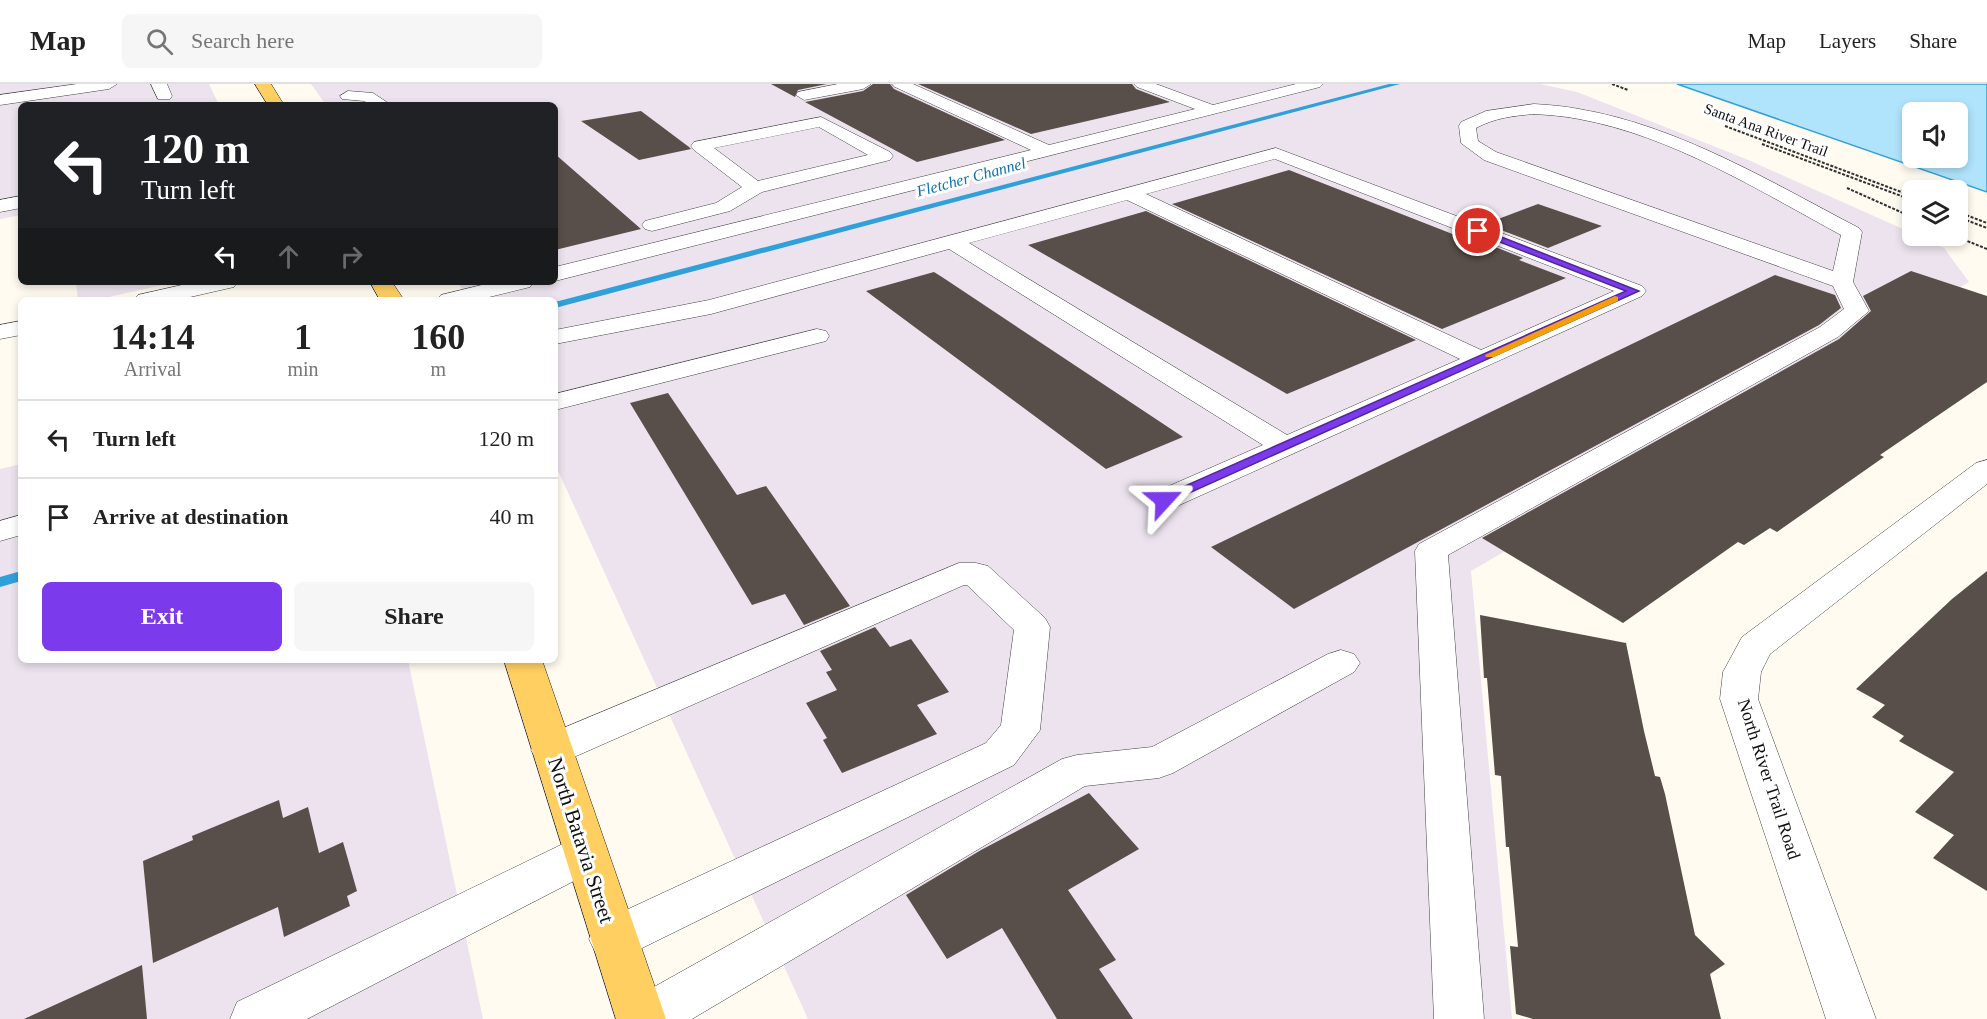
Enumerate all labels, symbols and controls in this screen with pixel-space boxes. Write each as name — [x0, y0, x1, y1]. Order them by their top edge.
search box — [122, 14, 542, 68]
text: Map — [30, 25, 86, 56]
icon: search — [143, 25, 176, 58]
text: Search here — [191, 28, 294, 53]
text: Map — [1748, 29, 1786, 53]
text: Layers — [1819, 29, 1876, 53]
text: Share — [1909, 29, 1957, 53]
street label: Santa Ana River Trail — [1702, 100, 1830, 160]
map controls — [1902, 102, 1968, 246]
button: sound — [1902, 102, 1968, 168]
icon: left — [42, 126, 120, 204]
text: 120 m — [141, 126, 250, 172]
water label: Fletcher Channel — [914, 154, 1028, 200]
text: Turn left — [141, 175, 235, 205]
button: layers — [1902, 180, 1968, 246]
pin — [1452, 205, 1503, 256]
icon: arrive — [1461, 214, 1494, 247]
icon: left — [209, 240, 242, 273]
icon: ahead — [272, 240, 305, 273]
icon: right — [335, 240, 368, 273]
text: 14:14 — [111, 317, 195, 357]
text: 1 — [294, 317, 312, 357]
text: 160 — [411, 317, 465, 357]
text: Arrival — [124, 358, 182, 380]
text: min — [287, 358, 319, 380]
text: m — [431, 358, 446, 380]
icon: left — [42, 423, 75, 456]
text: Turn left — [93, 426, 176, 451]
text: 120 m — [478, 426, 534, 451]
position arrow — [1132, 468, 1196, 532]
icon: arrive — [42, 501, 75, 534]
text: Arrive at destination — [93, 504, 289, 529]
text: 40 m — [489, 504, 534, 529]
button: Exit — [42, 582, 282, 651]
button: Share — [294, 582, 534, 651]
street label: North River Trail Road — [1734, 696, 1804, 862]
street label: North Batavia Street — [543, 754, 619, 926]

